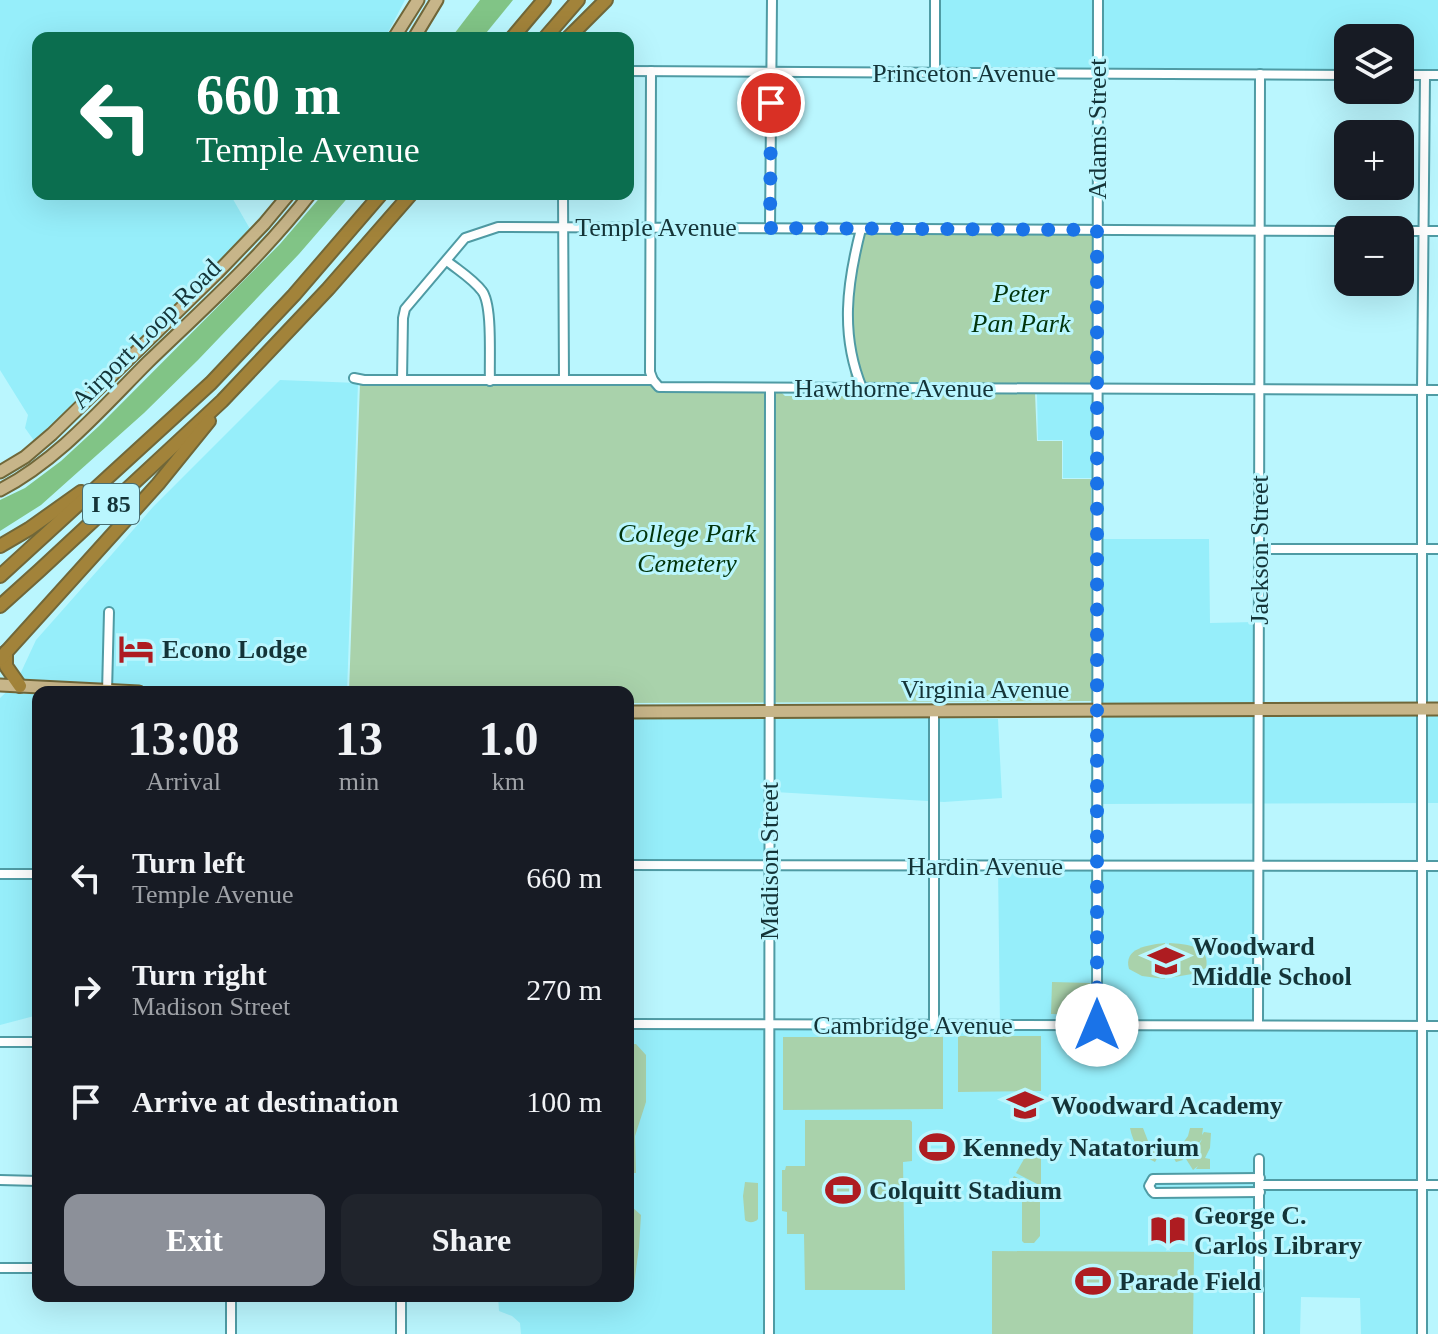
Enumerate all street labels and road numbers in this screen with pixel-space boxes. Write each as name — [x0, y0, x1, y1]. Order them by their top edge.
street label: Adams Street — [1083, 58, 1112, 199]
street label: Princeton Avenue — [872, 59, 1056, 88]
street label: Temple Avenue — [575, 213, 737, 242]
street label: Airport Loop Road — [65, 253, 227, 415]
street label: Hawthorne Avenue — [794, 374, 994, 403]
street label: Jackson Street — [1245, 474, 1274, 625]
road number: I 85 — [83, 484, 139, 524]
street label: Virginia Avenue — [901, 675, 1069, 704]
street label: Madison Street — [755, 781, 784, 940]
street label: Hardin Avenue — [907, 852, 1063, 881]
street label: Cambridge Avenue — [813, 1011, 1013, 1040]

